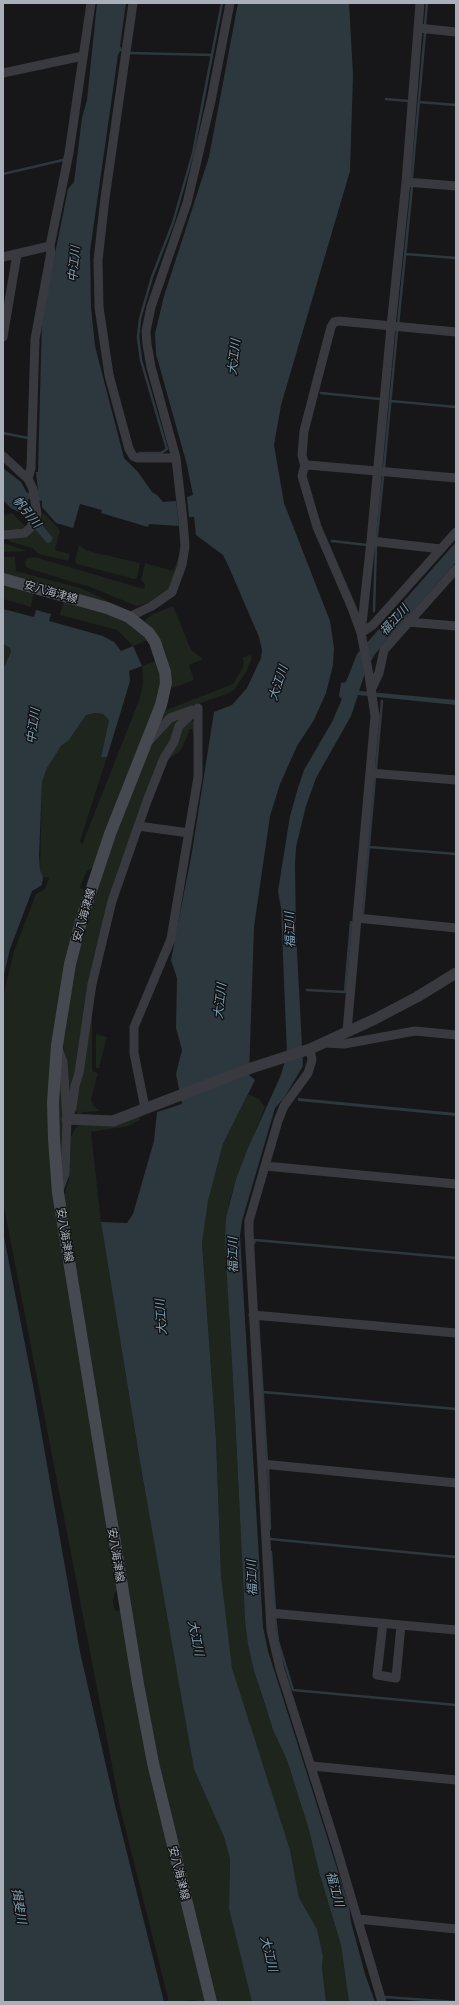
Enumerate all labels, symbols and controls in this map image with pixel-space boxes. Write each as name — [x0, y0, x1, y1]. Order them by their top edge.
water label: 中江川 — [65, 245, 83, 283]
water label: 大江川 — [225, 338, 243, 376]
water label: 帆引川 — [10, 494, 44, 530]
street label: 安八海津線 — [23, 578, 79, 606]
water label: 福江川 — [377, 602, 411, 638]
water label: 大江川 — [266, 664, 290, 702]
water label: 中江川 — [24, 707, 42, 745]
street label: 安八海津線 — [70, 887, 98, 943]
water label: 福江川 — [282, 912, 298, 948]
water label: 大江川 — [211, 982, 229, 1020]
street label: 安八海津線 — [54, 1207, 76, 1263]
water label: 福江川 — [225, 1237, 241, 1273]
water label: 大江川 — [153, 1299, 169, 1335]
street label: 安八海津線 — [105, 1527, 127, 1583]
water label: 福江川 — [244, 1560, 260, 1596]
water label: 大江川 — [185, 1619, 207, 1657]
street label: 安八海津線 — [166, 1845, 192, 1901]
water label: 福江川 — [323, 1870, 347, 1908]
water label: 揖斐川 — [9, 1887, 29, 1925]
water label: 大江川 — [258, 1935, 280, 1973]

